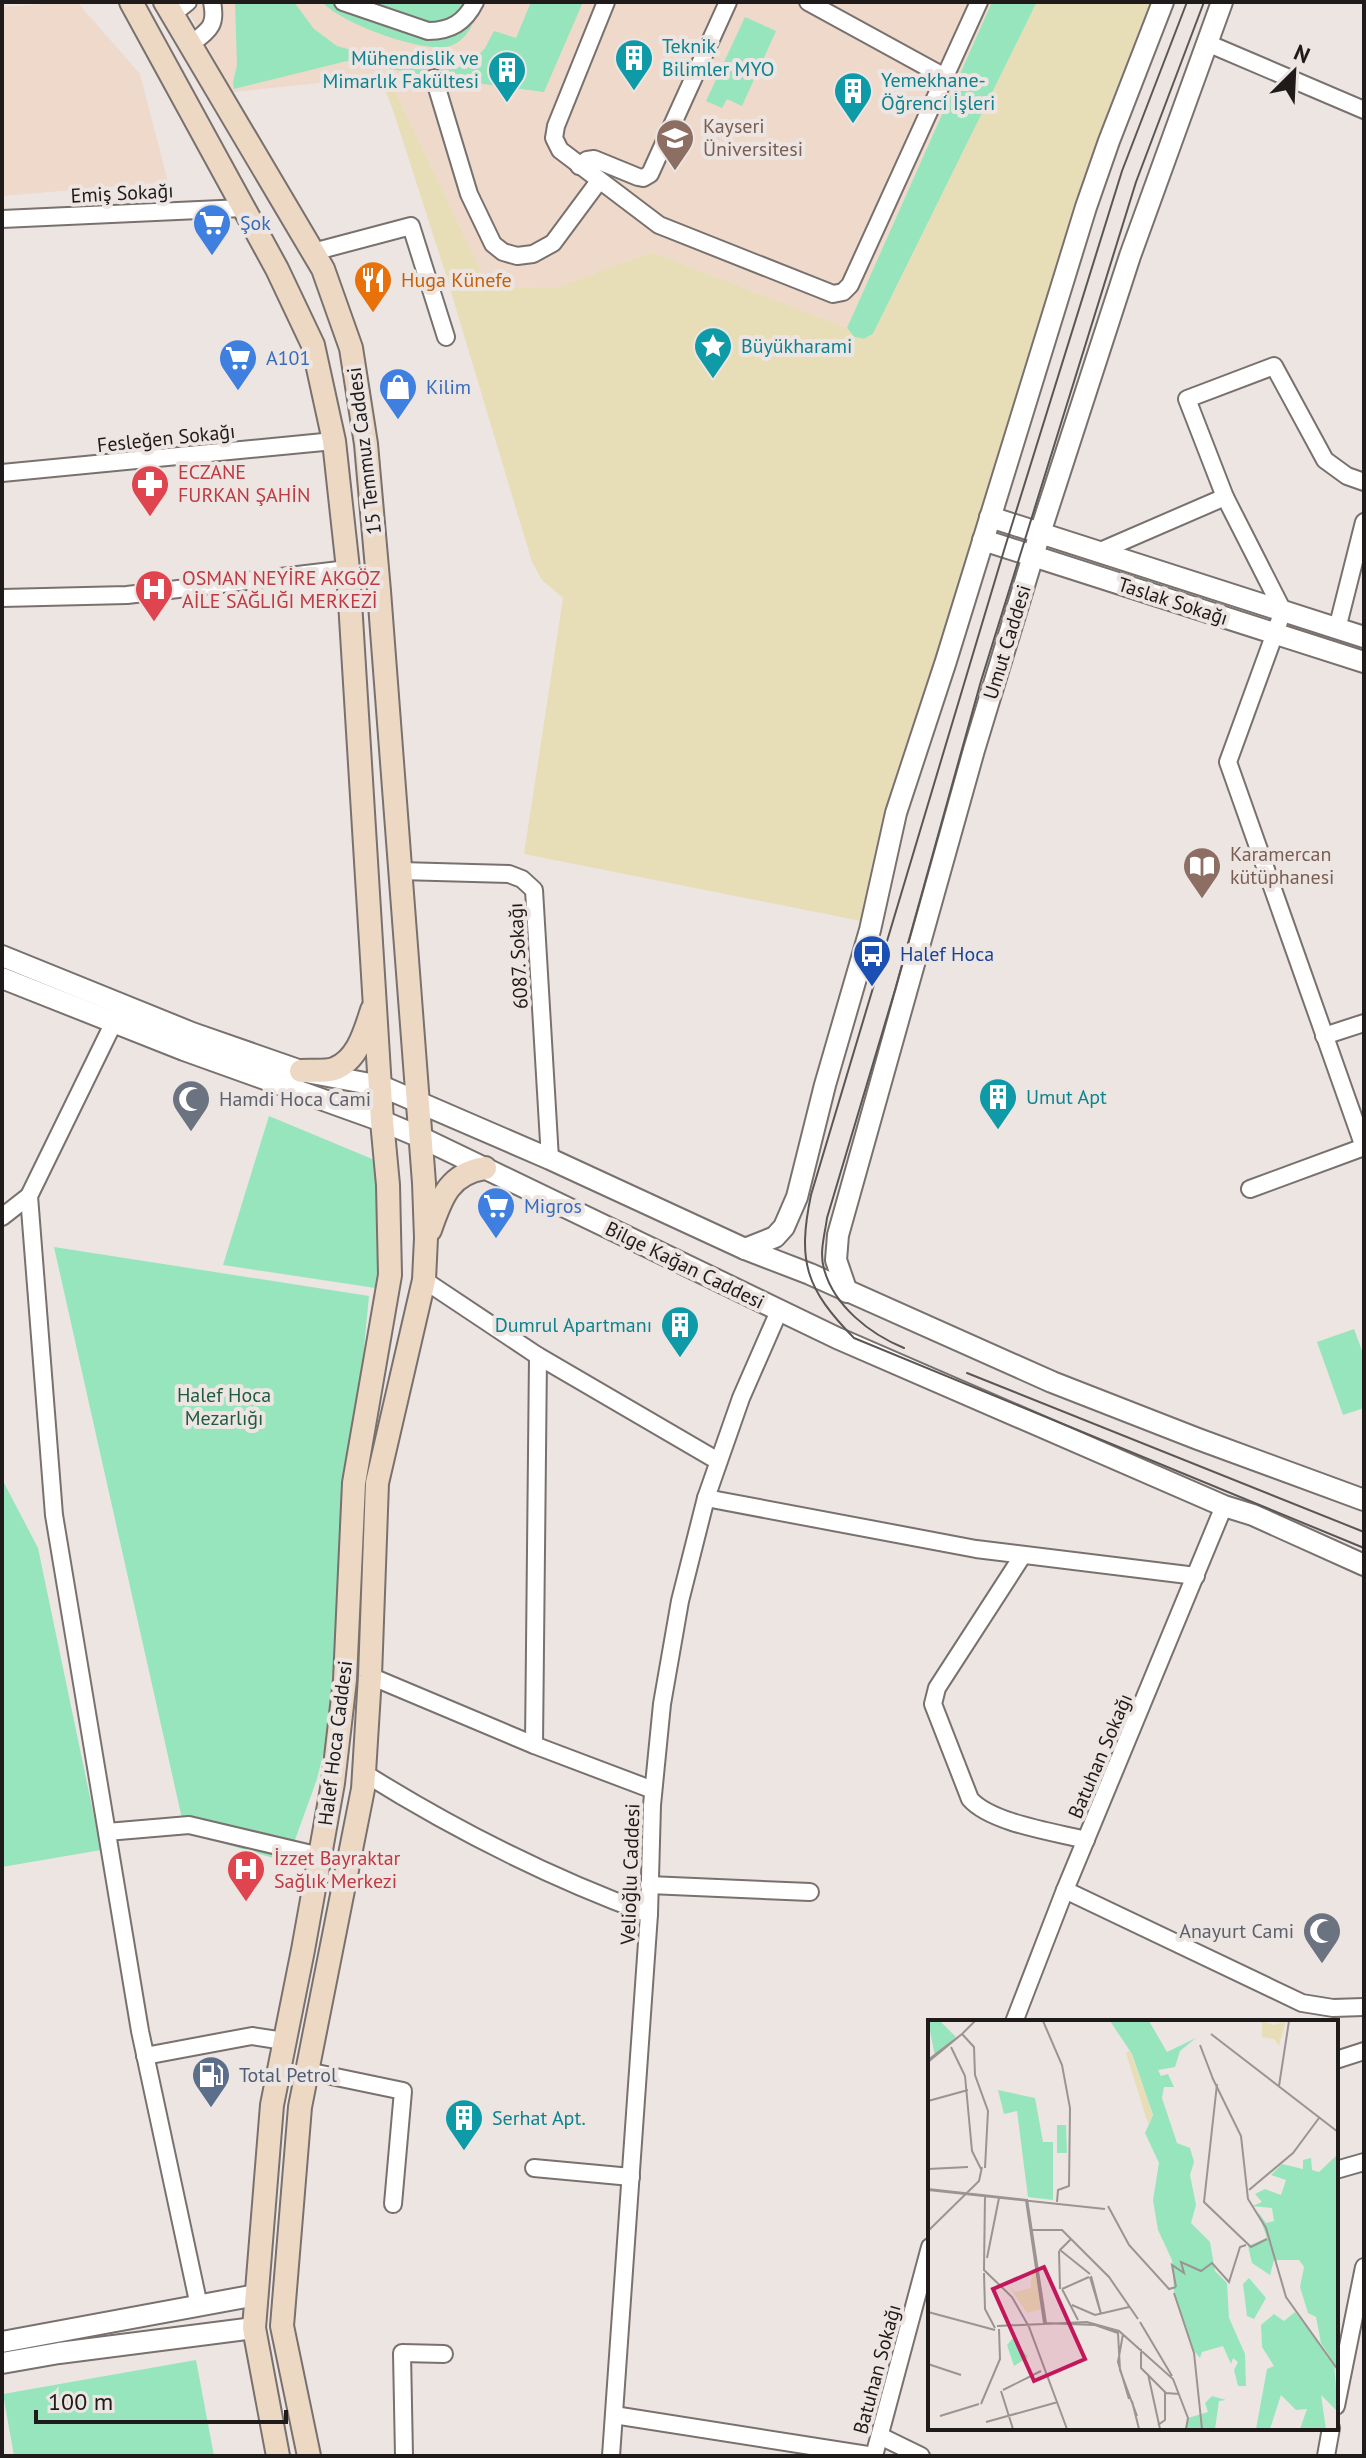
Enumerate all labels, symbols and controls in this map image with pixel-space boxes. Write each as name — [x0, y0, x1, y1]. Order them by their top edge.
north arrow — [1254, 32, 1334, 112]
place label: Teknik Bilimler MYO — [662, 33, 774, 82]
building icon: Teknik Bilimler MYO — [613, 37, 655, 92]
text: N — [1290, 38, 1314, 69]
place label: Mühendislik ve Mimarlık Fakültesi — [322, 45, 479, 94]
building icon: Mühendislik ve Mimarlık Fakültesi — [486, 49, 528, 104]
place label: Yemekhane- Öğrenci İşleri — [881, 67, 995, 116]
building icon: Yemekhane- Öğrenci İşleri — [832, 70, 874, 125]
place label: Kayseri Üniversitesi — [703, 113, 803, 162]
school or university icon: Kayseri Üniversitesi — [654, 117, 696, 172]
street label: Emiş Sokağı — [70, 177, 174, 209]
supermarket icon: Şok — [191, 202, 233, 257]
place label: Şok — [240, 210, 271, 236]
restaurant icon: Huga Künefe — [352, 259, 394, 314]
place label: Huga Künefe — [401, 267, 512, 293]
place icon: Büyükharami — [692, 325, 734, 380]
place label: Büyükharami — [741, 333, 852, 359]
supermarket icon: A101 — [217, 337, 259, 392]
place label: A101 — [266, 345, 310, 371]
street label: 15 Temmuz Caddesi — [341, 366, 387, 536]
shop icon: Kilim — [377, 366, 419, 421]
place label: Kilim — [426, 374, 471, 400]
street label: Fesleğen Sokağı — [96, 418, 236, 458]
place label: ECZANE FURKAN ŞAHİN — [178, 459, 310, 508]
pharmacy icon: ECZANE FURKAN ŞAHİN — [129, 463, 171, 518]
place label: OSMAN NEYİRE AKGÖZ AİLE SAĞLIĞI MERKEZİ — [182, 565, 380, 614]
hospital icon: OSMAN NEYİRE AKGÖZ AİLE SAĞLIĞI MERKEZİ — [133, 568, 175, 623]
street label: Taslak Sokağı — [1115, 571, 1231, 631]
street label: Umut Caddesi — [977, 581, 1037, 703]
place label: Karamercan kütüphanesi — [1230, 841, 1334, 890]
library icon: Karamercan kütüphanesi — [1181, 845, 1223, 900]
street label: 6087. Sokağı — [502, 902, 534, 1010]
bus stop icon: Halef Hoca — [851, 933, 893, 988]
place label: Halef Hoca — [900, 941, 994, 967]
building icon: Umut Apt — [977, 1076, 1019, 1131]
mosque icon: Hamdi Hoca Cami — [170, 1078, 212, 1133]
place label: Umut Apt — [1026, 1084, 1107, 1110]
place label: Hamdi Hoca Cami — [219, 1086, 371, 1112]
supermarket icon: Migros — [475, 1185, 517, 1240]
place label: Migros — [524, 1193, 582, 1219]
street label: Bilge Kağan Caddesi — [601, 1215, 769, 1315]
building icon: Dumrul Apartmanı — [659, 1304, 701, 1359]
place label: Dumrul Apartmanı — [495, 1312, 652, 1338]
park label: Halef Hoca Mezarlığı — [177, 1382, 271, 1431]
street label: Halef Hoca Caddesi — [312, 1659, 358, 1827]
street label: Batuhan Sokağı — [1062, 1690, 1138, 1822]
street label: Velioğlu Caddesi — [615, 1803, 645, 1946]
place label: İzzet Bayraktar Sağlık Merkezi — [274, 1845, 401, 1894]
hospital icon: İzzet Bayraktar Sağlık Merkezi — [225, 1848, 267, 1903]
mosque icon: Anayurt Cami — [1301, 1910, 1343, 1965]
place label: Anayurt Cami — [1179, 1918, 1294, 1944]
inset map — [928, 2020, 1338, 2430]
fuel station icon: Total Petrol — [190, 2054, 232, 2109]
place label: Total Petrol — [239, 2062, 337, 2088]
building icon: Serhat Apt. — [443, 2097, 485, 2152]
place label: Serhat Apt. — [492, 2105, 586, 2131]
street label: Batuhan Sokağı — [847, 2301, 907, 2437]
scale bar — [36, 2374, 286, 2424]
text: 100 m — [48, 2386, 113, 2417]

